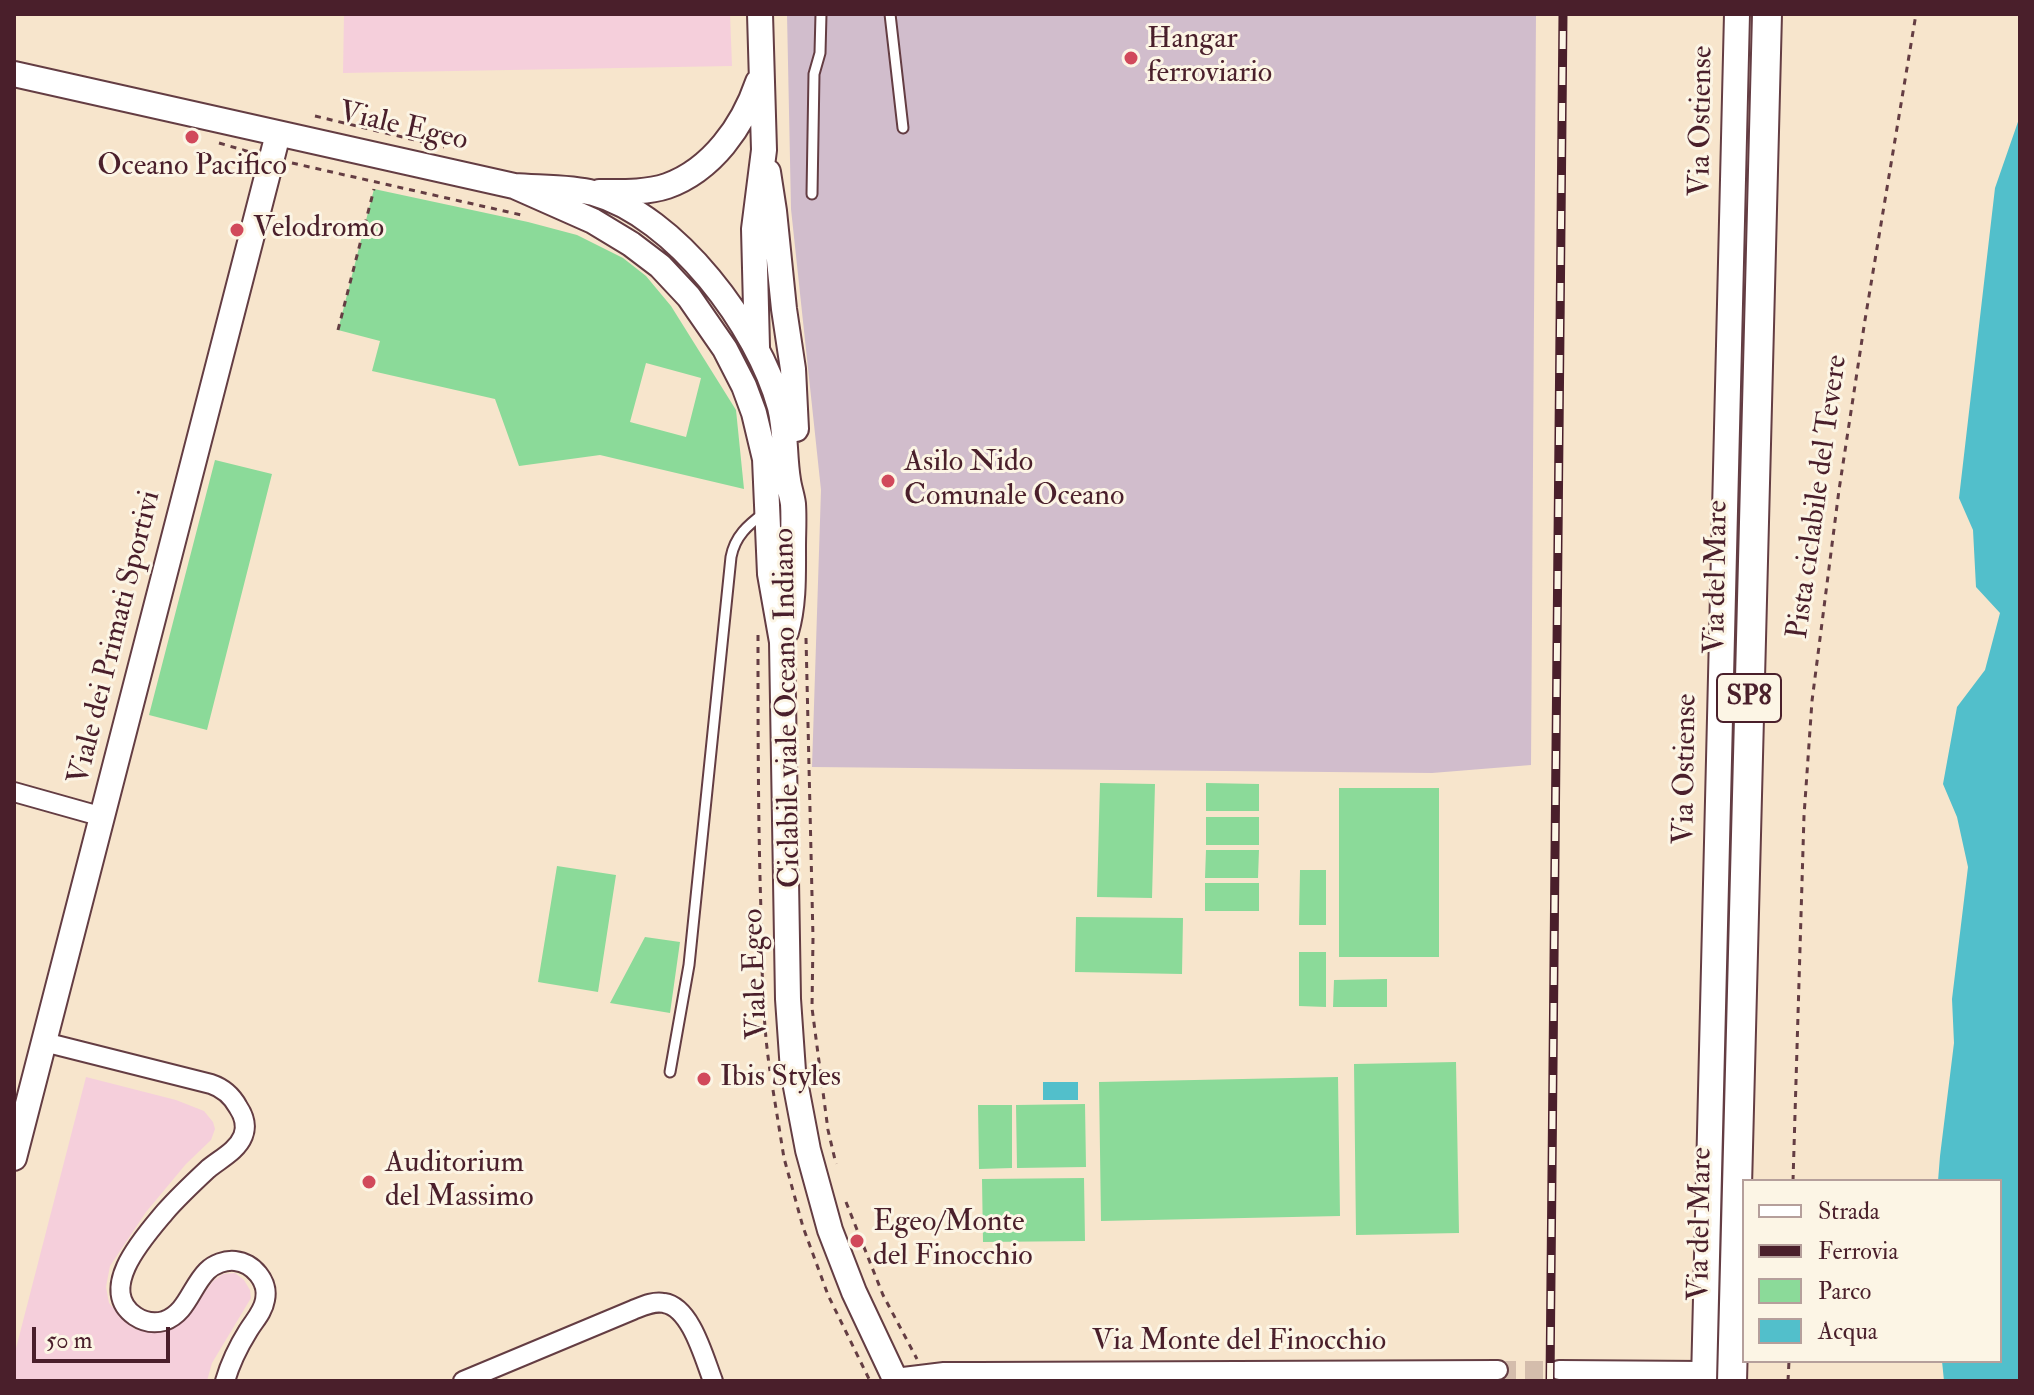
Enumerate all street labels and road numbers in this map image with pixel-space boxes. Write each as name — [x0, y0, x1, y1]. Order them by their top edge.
street label: Via Ostiense — [1684, 45, 1722, 197]
street label: Viale Egeo — [335, 96, 471, 160]
street label: Pista ciclabile del Tevere — [1781, 353, 1857, 641]
street label: Viale dei Primati Sportivi — [62, 487, 170, 789]
street label: Via del Mare — [1699, 500, 1737, 654]
street label: Ciclabile viale Oceano Indiano — [768, 528, 810, 888]
road number: SP8 — [1717, 674, 1781, 722]
street label: Via Ostiense — [1668, 693, 1706, 845]
street label: Viale Egeo — [737, 908, 777, 1040]
street label: Via del Mare — [1683, 1147, 1721, 1301]
street label: Via Monte del Finocchio — [1092, 1325, 1386, 1361]

